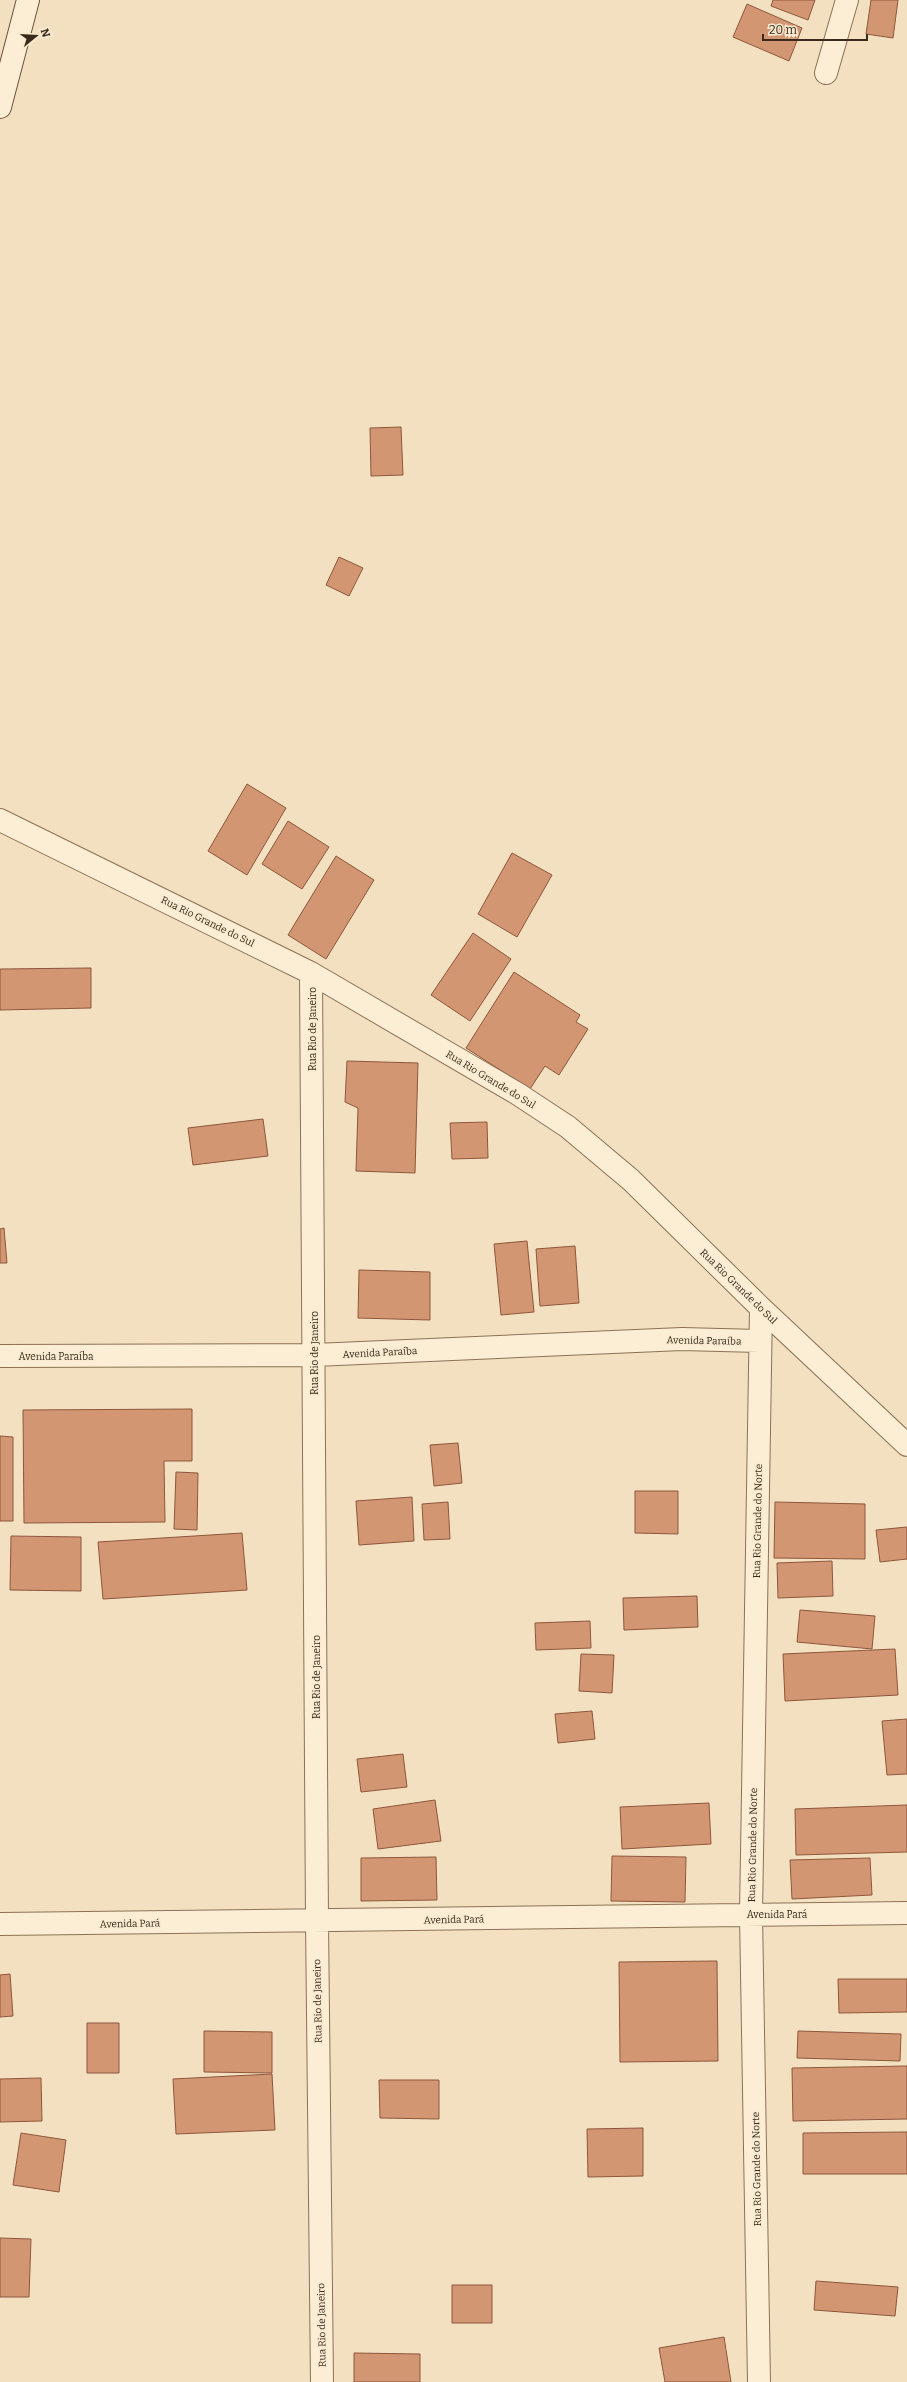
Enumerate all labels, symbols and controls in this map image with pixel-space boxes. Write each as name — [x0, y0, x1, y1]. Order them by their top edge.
north arrow — [16, 16, 56, 56]
scale bar — [763, 16, 867, 42]
text: 20 m — [769, 23, 798, 37]
text: N — [38, 27, 53, 40]
street label: Rua Rio Grande do Sul — [159, 894, 256, 950]
street label: Rua Rio de Janeiro — [307, 987, 319, 1071]
street label: Rua Rio Grande do Sul — [443, 1048, 538, 1111]
street label: Rua Rio Grande do Sul — [697, 1247, 779, 1327]
street label: Rua Rio de Janeiro — [309, 1311, 321, 1395]
street label: Avenida Paraíba — [666, 1333, 742, 1348]
street label: Avenida Paraíba — [342, 1344, 418, 1361]
street label: Avenida Paraíba — [19, 1350, 94, 1363]
street label: Rua Rio Grande do Norte — [751, 1464, 765, 1578]
street label: Rua Rio de Janeiro — [311, 1635, 323, 1719]
street label: Rua Rio Grande do Norte — [746, 1788, 760, 1902]
street label: Avenida Pará — [747, 1909, 808, 1921]
street label: Avenida Pará — [424, 1913, 485, 1927]
street label: Avenida Pará — [100, 1917, 161, 1931]
street label: Rua Rio de Janeiro — [311, 1959, 325, 2043]
street label: Rua Rio Grande do Norte — [750, 2112, 764, 2226]
street label: Rua Rio de Janeiro — [315, 2283, 329, 2367]

